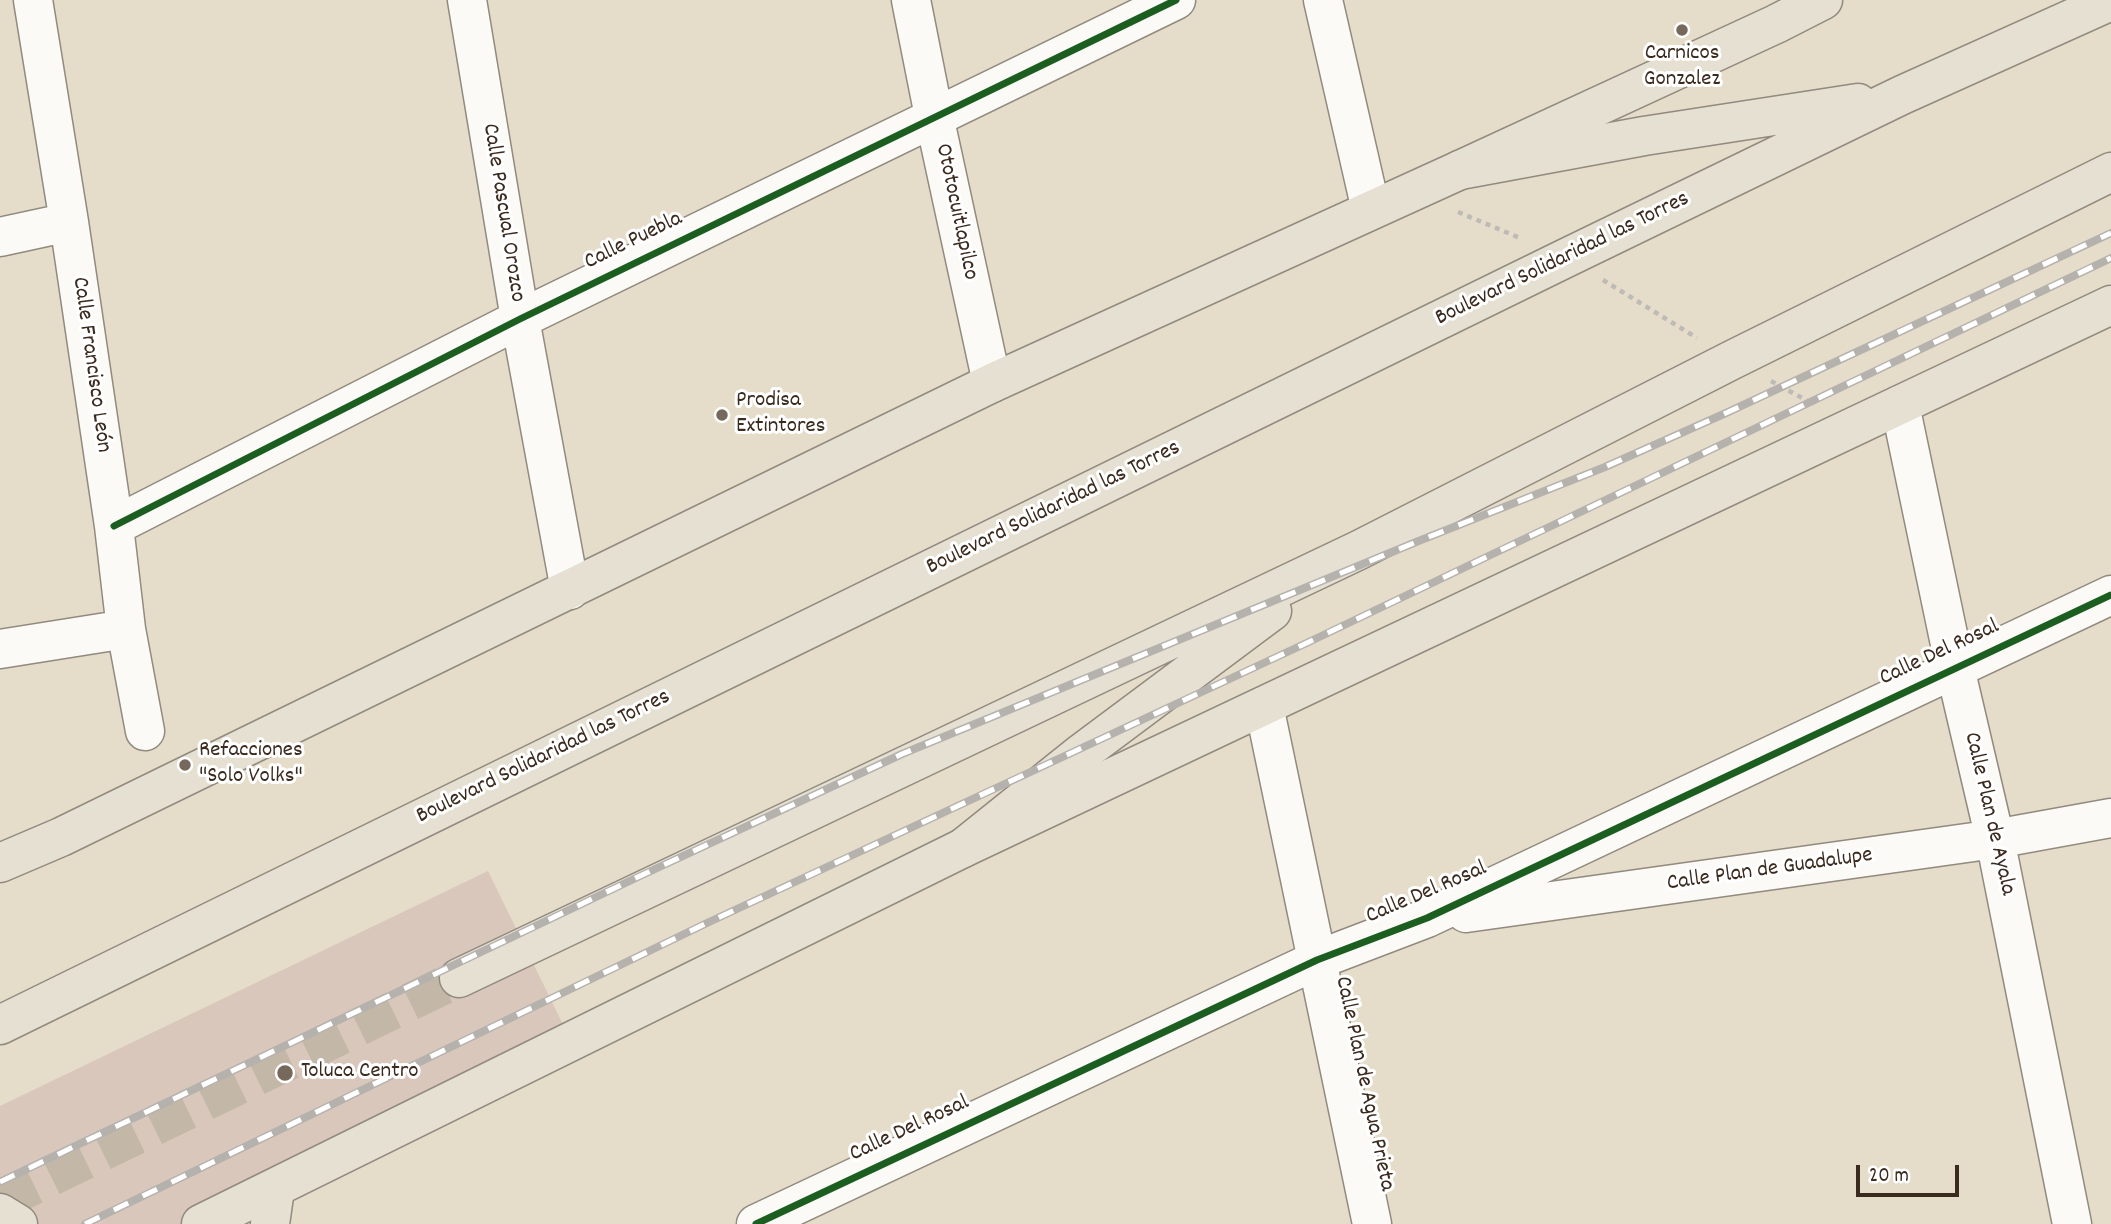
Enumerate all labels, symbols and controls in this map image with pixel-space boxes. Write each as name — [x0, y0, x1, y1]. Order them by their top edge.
marker: Carnicos Gonzalez — [1674, 22, 1690, 38]
place label: Carnicos Gonzalez — [1644, 41, 1720, 95]
street label: Calle Pascual Orozco — [474, 122, 530, 304]
street label: Ototocuitlapilco — [927, 141, 983, 283]
street label: Boulevard Solidaridad las Torres — [1432, 186, 1694, 334]
street label: Calle Puebla — [581, 207, 687, 277]
street label: Calle Francisco León — [64, 275, 116, 455]
place label: Prodisa Extintores — [736, 388, 825, 442]
marker: Prodisa Extintores — [714, 407, 730, 423]
street label: Boulevard Solidaridad las Torres — [923, 435, 1185, 583]
street label: Calle Del Rosal — [1876, 614, 2004, 694]
street label: Boulevard Solidaridad las Torres — [413, 684, 675, 832]
street label: Calle Plan de Ayala — [1956, 730, 2020, 898]
place label: Refacciones "Solo Volks" — [199, 738, 303, 792]
marker: Refacciones "Solo Volks" — [177, 757, 193, 773]
street label: Calle Plan de Guadalupe — [1665, 843, 1875, 899]
street label: Calle Del Rosal — [1362, 856, 1492, 932]
street label: Calle Plan de Agua Prieta — [1327, 974, 1399, 1194]
place label: Toluca Centro — [301, 1059, 418, 1087]
marker: Toluca Centro — [275, 1063, 295, 1083]
street label: Calle Del Rosal — [846, 1090, 974, 1170]
scale bar — [1859, 1150, 1962, 1194]
text: 20 m — [1869, 1162, 1909, 1192]

